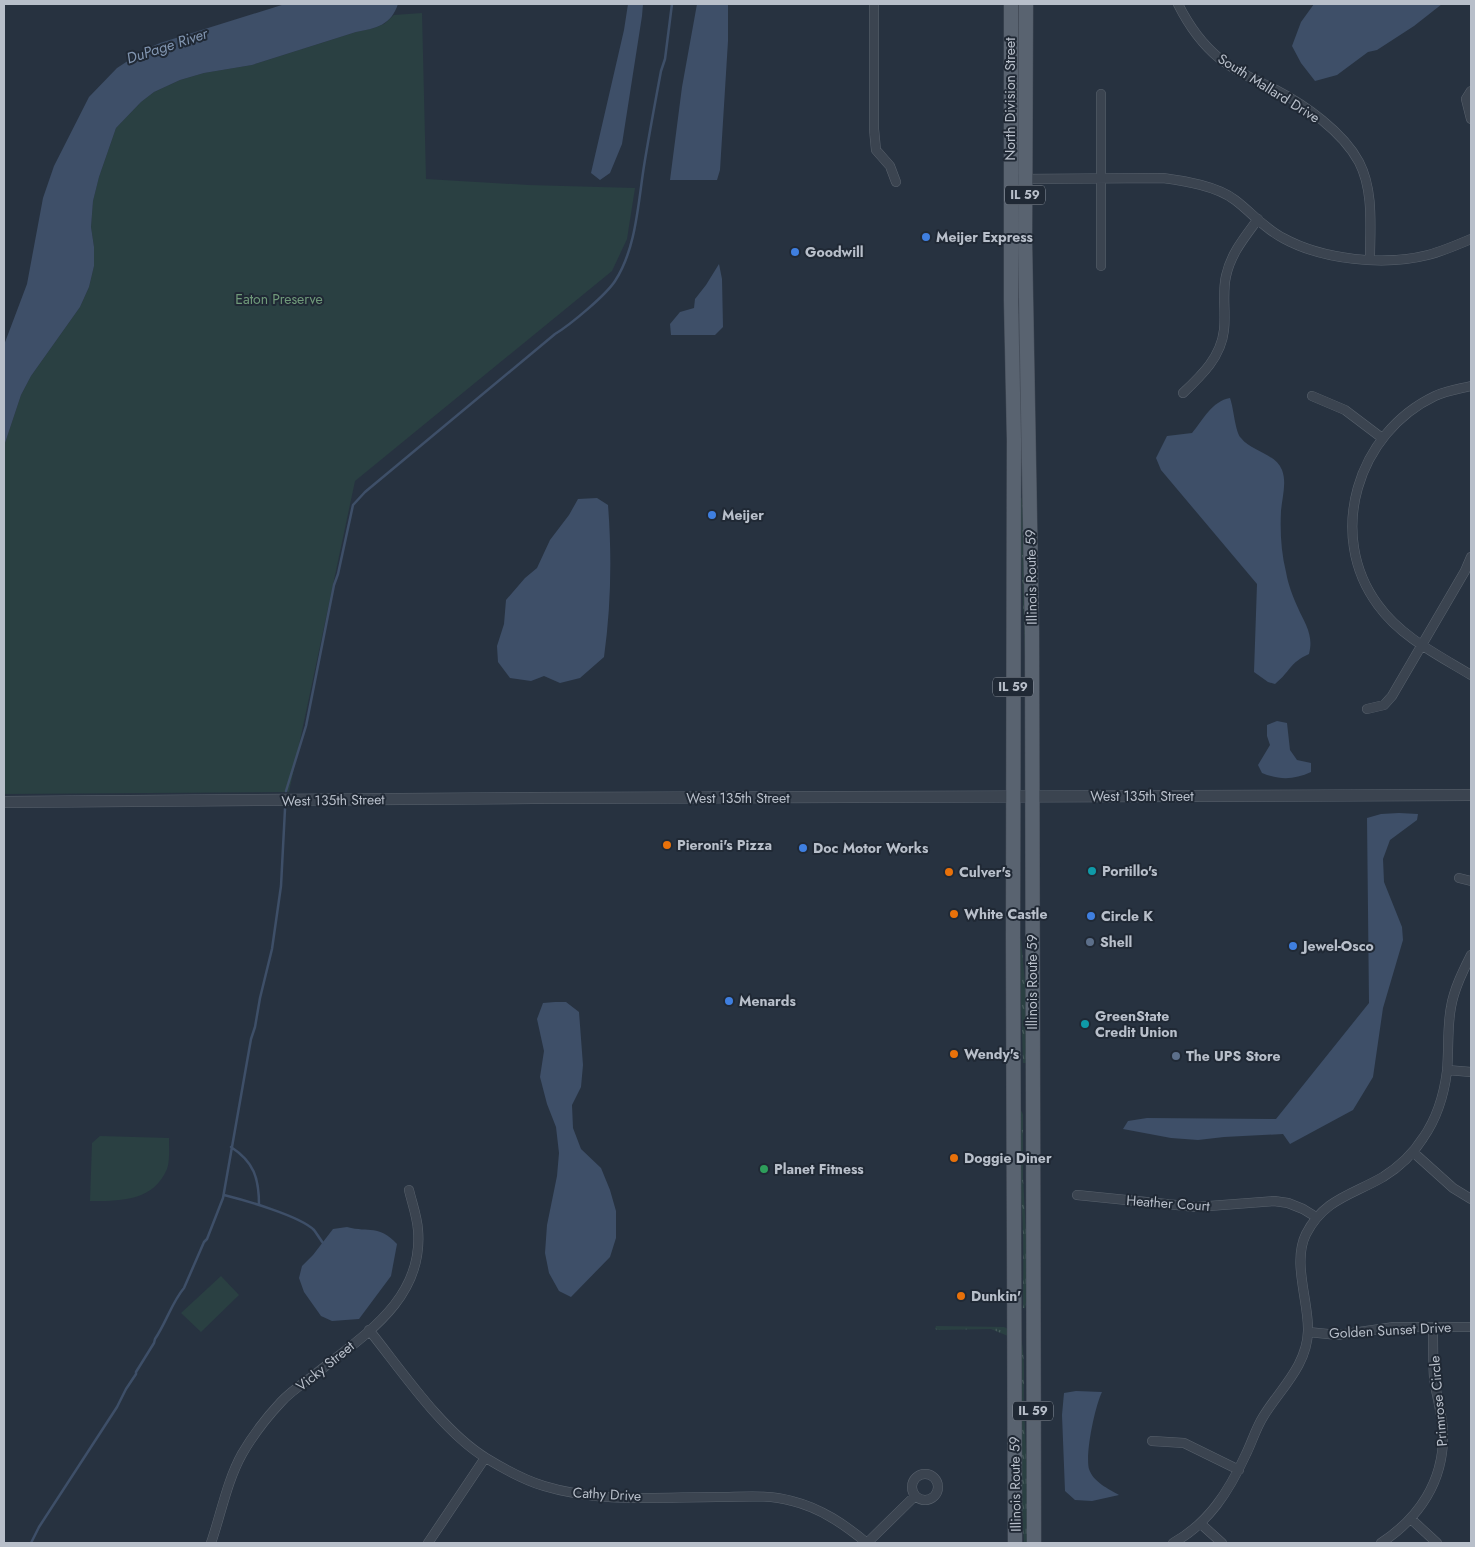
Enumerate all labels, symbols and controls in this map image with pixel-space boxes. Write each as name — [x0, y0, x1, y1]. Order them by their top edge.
water label: DuPage River — [124, 22, 211, 69]
street label: North Division Street — [1000, 37, 1020, 161]
street label: South Mallard Drive — [1214, 49, 1324, 127]
road number: IL 59 — [1005, 186, 1045, 204]
place label: Meijer Express — [936, 227, 1034, 247]
marker: Meijer Express — [920, 231, 932, 243]
place label: Goodwill — [805, 242, 864, 262]
marker: Goodwill — [789, 246, 801, 258]
park label: Eaton Preserve — [235, 289, 323, 309]
place label: Meijer — [722, 505, 764, 525]
marker: Meijer — [706, 509, 718, 521]
street label: Illinois Route 59 — [1020, 529, 1042, 625]
road number: IL 59 — [993, 678, 1033, 696]
street label: West 135th Street — [1090, 786, 1194, 806]
street label: West 135th Street — [686, 788, 790, 808]
street label: West 135th Street — [281, 789, 385, 811]
place label: Pieroni's Pizza — [677, 835, 772, 855]
place label: Doc Motor Works — [813, 838, 929, 858]
marker: Pieroni's Pizza — [661, 839, 673, 851]
marker: Doc Motor Works — [797, 842, 809, 854]
place label: Portillo's — [1102, 861, 1158, 881]
place label: Culver's — [959, 862, 1011, 882]
marker: Portillo's — [1086, 865, 1098, 877]
marker: Culver's — [943, 866, 955, 878]
place label: White Castle — [964, 904, 1047, 924]
place label: Circle K — [1101, 906, 1153, 926]
marker: White Castle — [948, 908, 960, 920]
marker: Circle K — [1085, 910, 1097, 922]
place label: Shell — [1100, 932, 1132, 952]
street label: Illinois Route 59 — [1022, 934, 1042, 1030]
marker: Shell — [1084, 936, 1096, 948]
place label: Jewel-Osco — [1300, 936, 1374, 956]
marker: Jewel-Osco — [1287, 940, 1299, 952]
place label: Menards — [739, 991, 796, 1011]
marker: Menards — [723, 995, 735, 1007]
place label: GreenState Credit Union — [1095, 1006, 1178, 1042]
marker: GreenState Credit Union — [1079, 1018, 1091, 1030]
place label: Wendy's — [964, 1044, 1020, 1064]
place label: The UPS Store — [1186, 1046, 1281, 1066]
marker: Wendy's — [948, 1048, 960, 1060]
marker: The UPS Store — [1170, 1050, 1182, 1062]
place label: Doggie Diner — [964, 1148, 1052, 1168]
marker: Doggie Diner — [948, 1152, 960, 1164]
place label: Planet Fitness — [774, 1159, 864, 1179]
marker: Planet Fitness — [758, 1163, 770, 1175]
street label: Heather Court — [1126, 1190, 1211, 1216]
place label: Dunkin' — [971, 1286, 1021, 1306]
marker: Dunkin' — [955, 1290, 967, 1302]
street label: Golden Sunset Drive — [1328, 1317, 1452, 1343]
street label: Vicky Street — [292, 1336, 359, 1396]
street label: Primrose Circle — [1424, 1355, 1452, 1447]
road number: IL 59 — [1013, 1402, 1053, 1420]
street label: Illinois Route 59 — [1004, 1436, 1026, 1532]
street label: Cathy Drive — [572, 1482, 642, 1506]

